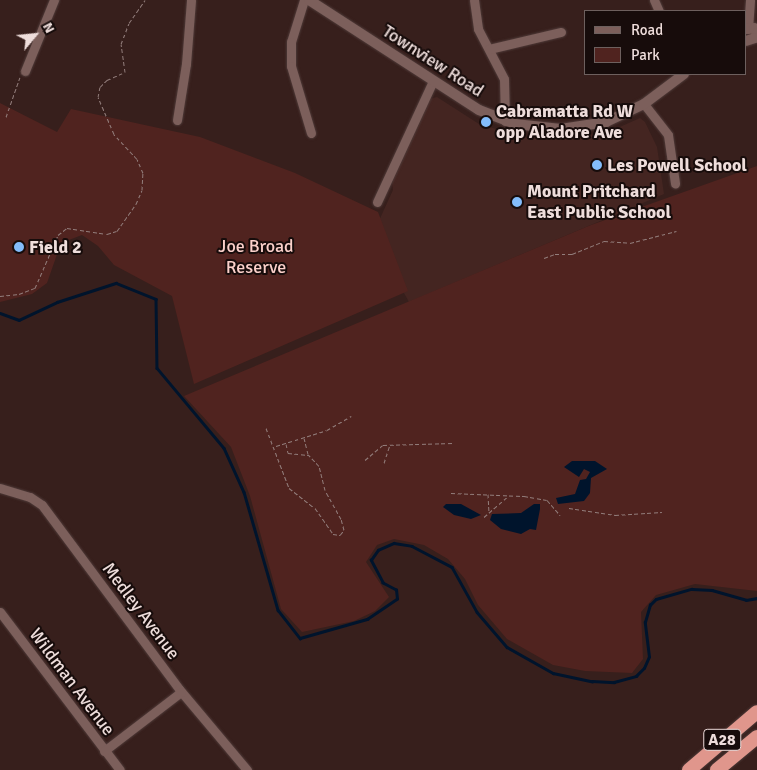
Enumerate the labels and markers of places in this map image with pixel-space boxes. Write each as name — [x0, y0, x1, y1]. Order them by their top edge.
place label: Cabramatta Rd W opp Aladore Ave — [496, 101, 633, 144]
marker: Cabramatta Rd W opp Aladore Ave — [480, 116, 492, 128]
place label: Les Powell School — [607, 154, 747, 176]
marker: Les Powell School — [591, 159, 603, 171]
place label: Mount Pritchard East Public School — [527, 181, 671, 223]
marker: Mount Pritchard East Public School — [511, 196, 523, 208]
place label: Field 2 — [29, 236, 82, 258]
marker: Field 2 — [13, 241, 25, 253]

